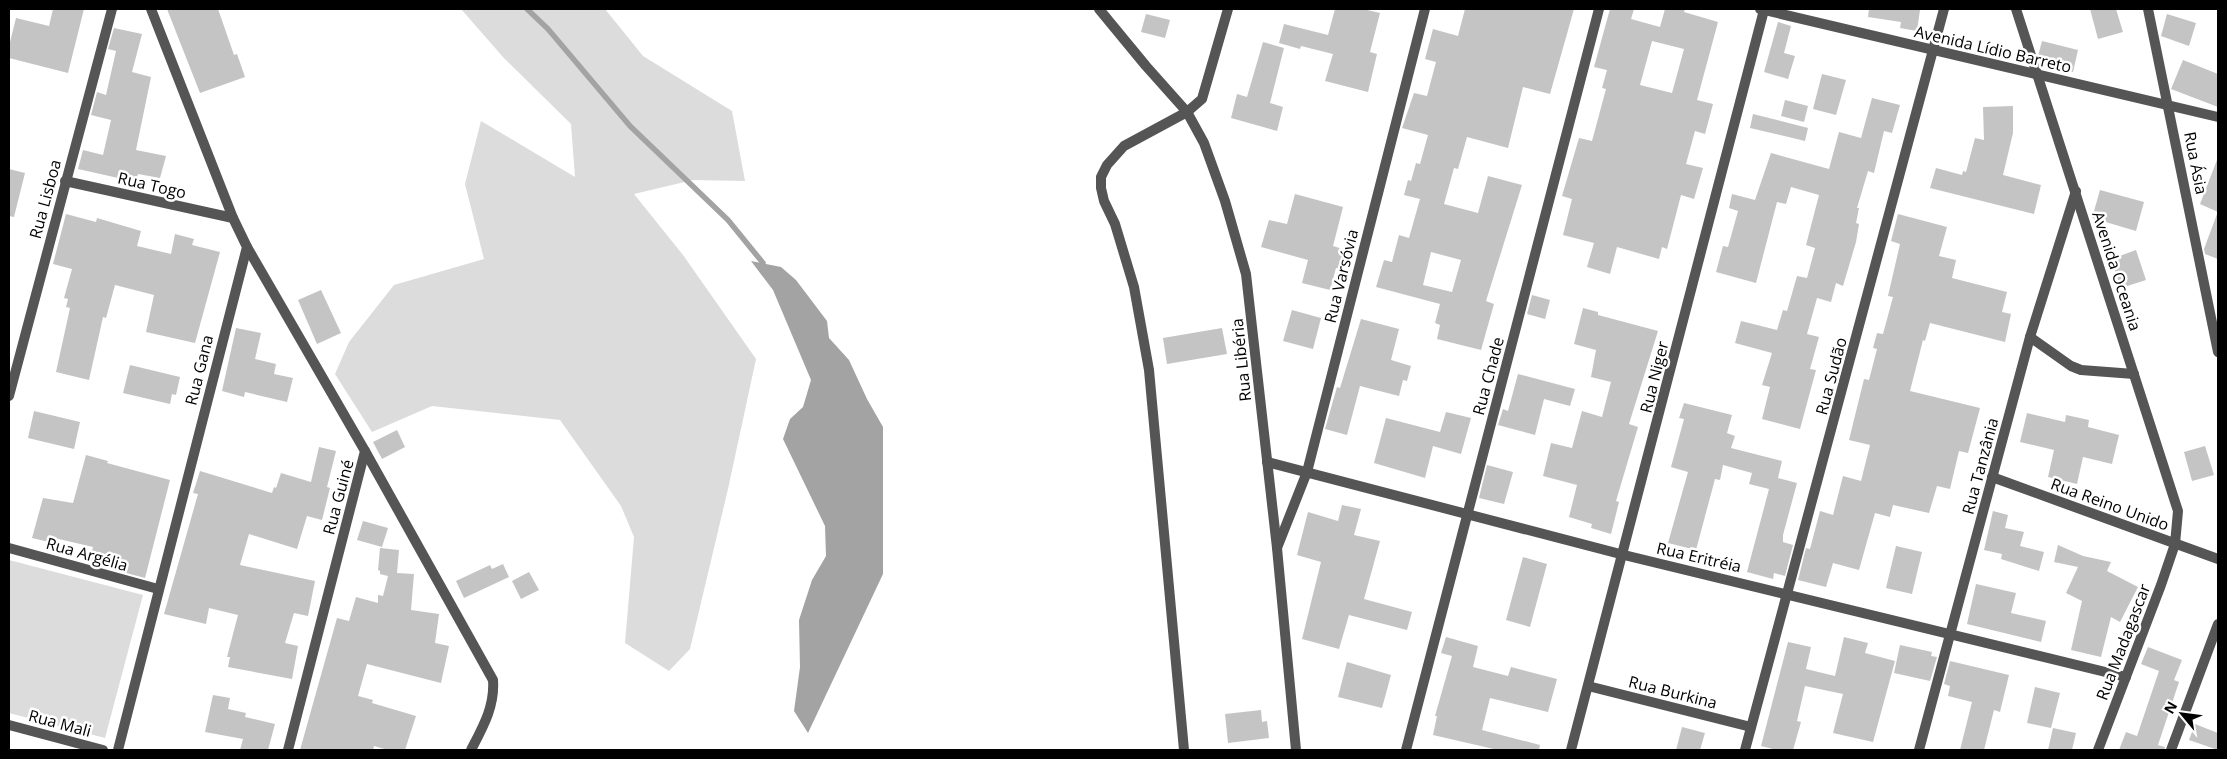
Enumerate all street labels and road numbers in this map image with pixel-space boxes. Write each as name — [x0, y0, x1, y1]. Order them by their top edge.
street label: Avenida Lídio Barreto — [1912, 20, 2074, 78]
street label: Rua Ásia — [2179, 130, 2213, 196]
street label: Rua Lisboa — [24, 157, 66, 241]
street label: Rua Togo — [116, 166, 188, 204]
street label: Avenida Oceania — [2087, 208, 2147, 334]
street label: Rua Varsóvia — [1319, 227, 1363, 325]
street label: Rua Libéria — [1226, 317, 1256, 403]
street label: Rua Gana — [180, 332, 218, 408]
street label: Rua Chade — [1467, 334, 1509, 418]
street label: Rua Sudão — [1810, 335, 1852, 417]
street label: Rua Niger — [1634, 338, 1674, 415]
street label: Rua Tanzânia — [1957, 415, 2003, 517]
street label: Rua Guiné — [317, 457, 359, 537]
street label: Rua Reino Unido — [2048, 472, 2172, 536]
street label: Rua Argélia — [44, 532, 130, 576]
street label: Rua Eritréia — [1654, 537, 1744, 577]
street label: Rua Madagascar — [2091, 580, 2155, 703]
street label: Rua Burkina — [1626, 670, 1720, 714]
street label: Rua Mali — [26, 704, 94, 742]

